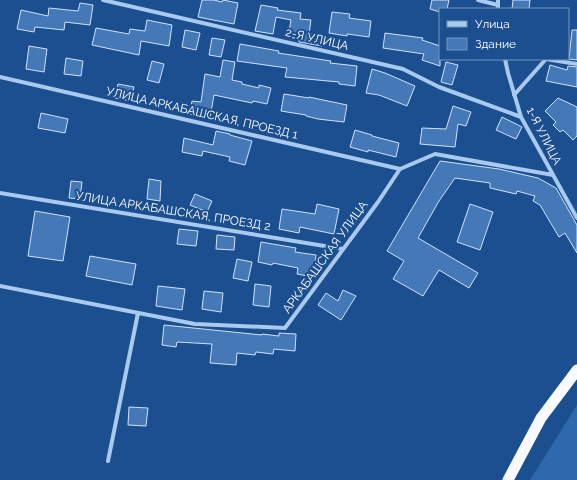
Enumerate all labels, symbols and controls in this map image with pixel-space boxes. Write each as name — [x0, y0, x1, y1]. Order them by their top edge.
legend — [439, 8, 569, 60]
text: Улица — [475, 17, 510, 31]
street label: 2-Я УЛИЦА — [284, 25, 350, 53]
text: Здание — [475, 37, 516, 51]
street label: УЛИЦА АРКАБАШСКАЯ, ПРОЕЗД 1 — [105, 84, 299, 142]
street label: 1-Я УЛИЦА — [523, 105, 565, 167]
street label: УЛИЦА АРКАБАШСКАЯ, ПРОЕЗД 2 — [74, 189, 272, 233]
street label: АРКАБАШСКАЯ УЛИЦА — [280, 198, 370, 316]

